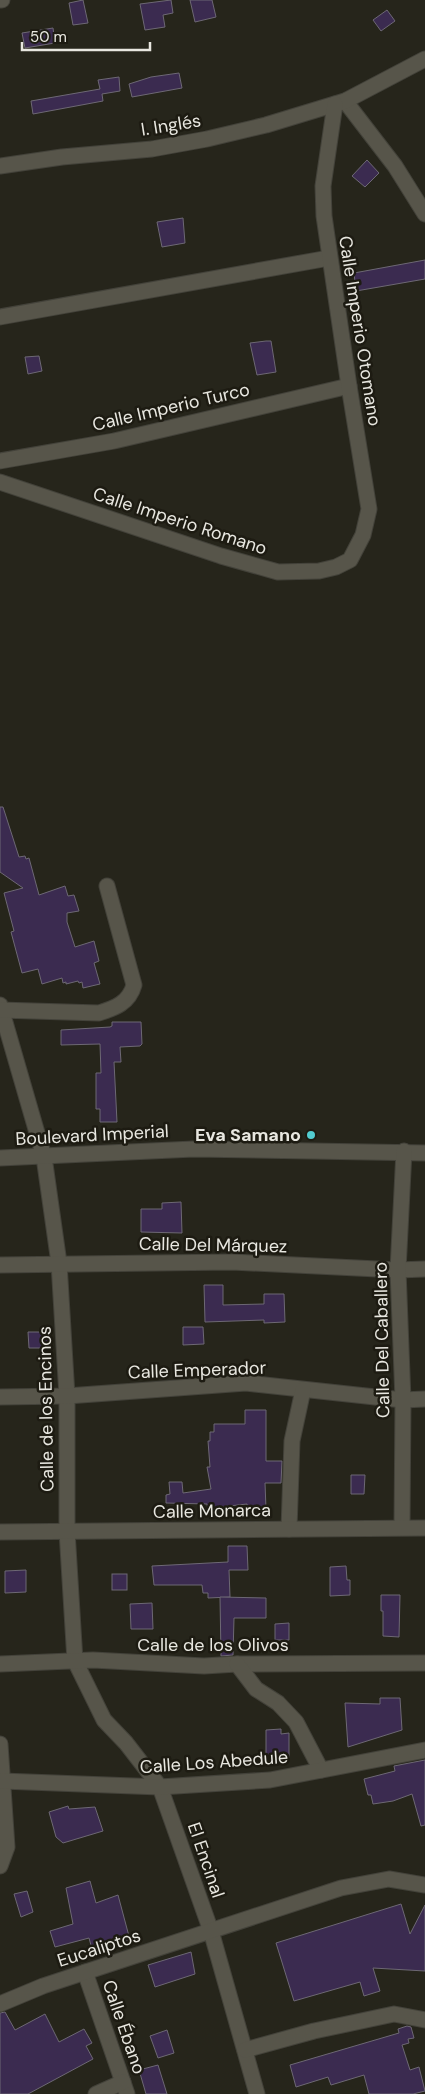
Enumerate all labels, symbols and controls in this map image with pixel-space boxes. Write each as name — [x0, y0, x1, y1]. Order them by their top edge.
scale bar — [22, 20, 150, 52]
text: 50 m — [30, 27, 67, 47]
street label: I. Inglés — [139, 108, 203, 142]
street label: Calle Imperio Otomano — [333, 234, 387, 428]
street label: Calle Imperio Turco — [90, 377, 252, 437]
street label: Calle Imperio Romano — [90, 482, 270, 560]
street label: Boulevard Imperial — [15, 1119, 169, 1151]
place label: Eva Samano — [195, 1123, 301, 1147]
marker: Eva Samano — [305, 1129, 317, 1141]
street label: Calle Del Márquez — [139, 1232, 287, 1258]
street label: Calle Del Caballero — [369, 1262, 395, 1418]
street label: Calle de los Encinos — [33, 1326, 59, 1492]
street label: Calle Emperador — [127, 1356, 267, 1384]
street label: Calle Monarca — [153, 1498, 271, 1524]
street label: Calle de los Olivos — [137, 1633, 289, 1657]
street label: Calle Los Abedule — [139, 1745, 289, 1779]
street label: El Encinal — [182, 1819, 230, 1901]
street label: Eucaliptos — [54, 1923, 144, 1973]
street label: Calle Ébano — [97, 1977, 151, 2077]

